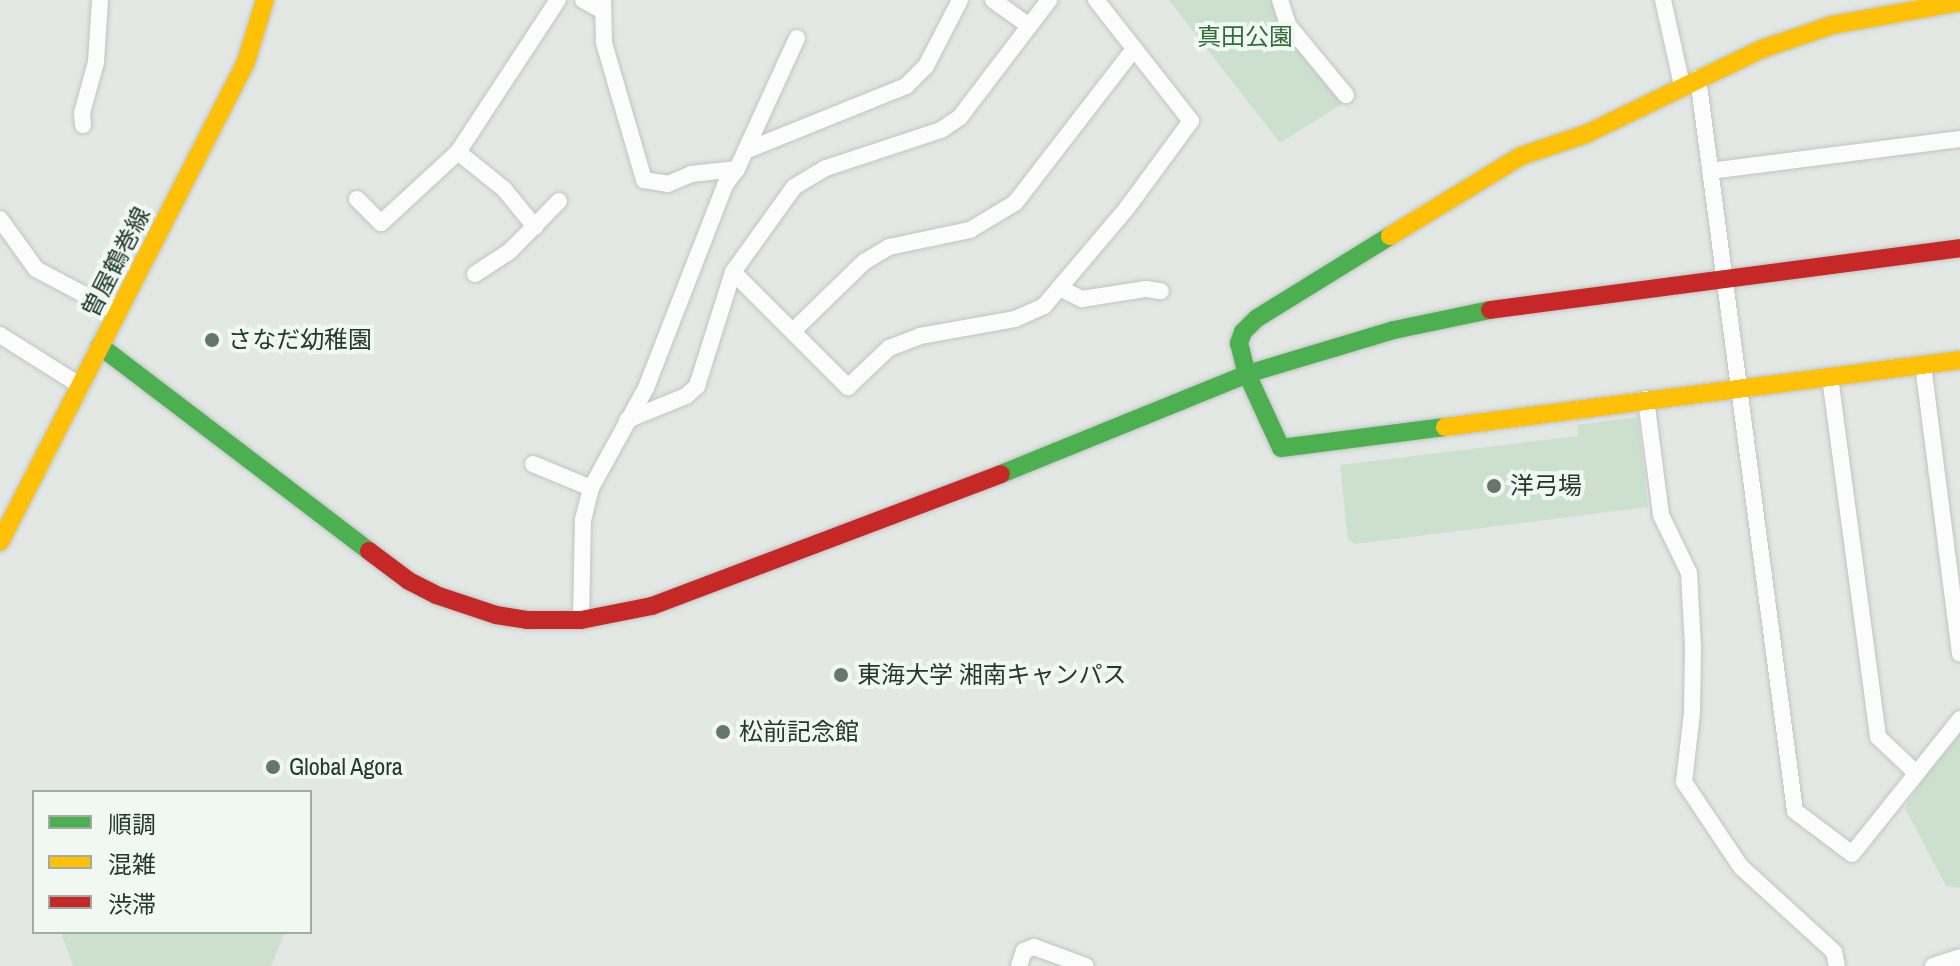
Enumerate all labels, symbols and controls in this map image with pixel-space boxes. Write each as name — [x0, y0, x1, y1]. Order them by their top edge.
park label: 真田公園 — [1197, 23, 1293, 51]
street label: 曽屋鶴巻線 — [76, 202, 156, 322]
place label: さなだ幼稚園 — [228, 326, 372, 354]
marker: さなだ幼稚園 — [203, 331, 221, 349]
place label: 洋弓場 — [1510, 472, 1582, 500]
marker: 洋弓場 — [1485, 477, 1503, 495]
place label: 東海大学 湘南キャンパス — [857, 661, 1126, 689]
marker: 東海大学 湘南キャンパス — [832, 666, 850, 684]
place label: 松前記念館 — [739, 718, 859, 746]
marker: 松前記念館 — [714, 723, 732, 741]
place label: Global Agora — [289, 753, 404, 781]
marker: Global Agora — [264, 758, 282, 776]
legend — [32, 790, 312, 934]
text: 順調 — [108, 808, 156, 840]
text: 混雑 — [108, 848, 156, 880]
text: 渋滞 — [108, 888, 156, 920]

